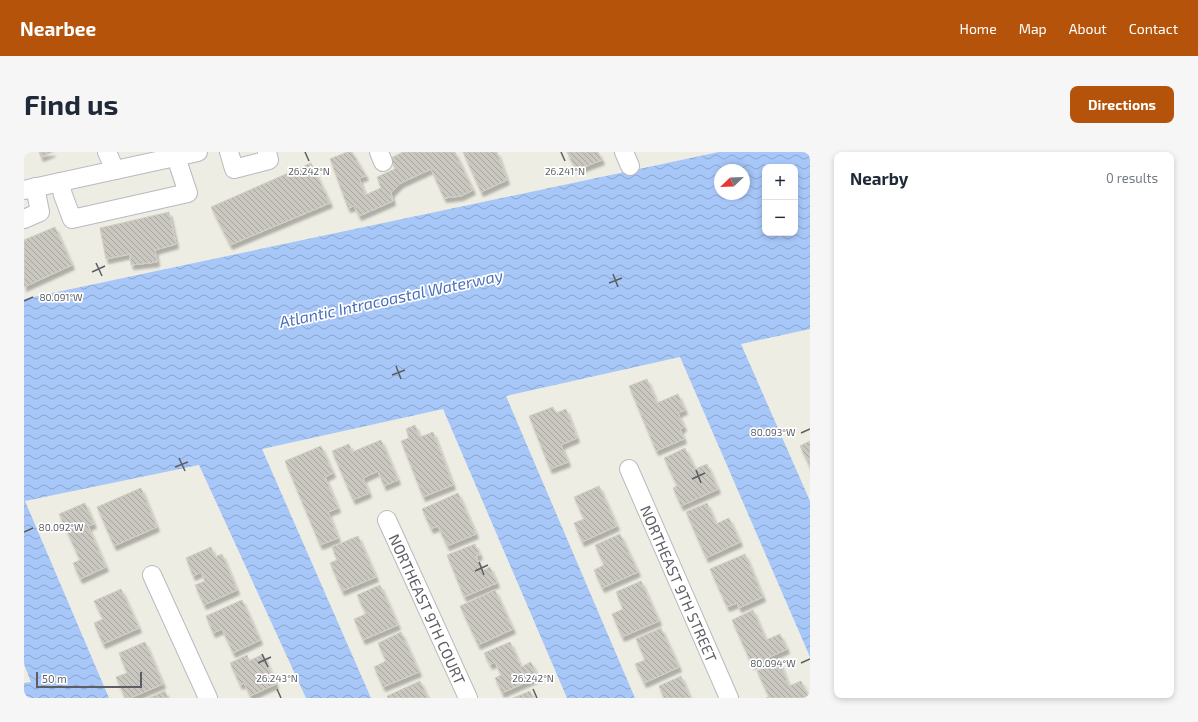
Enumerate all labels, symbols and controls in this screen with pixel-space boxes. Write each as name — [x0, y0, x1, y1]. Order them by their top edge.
text: Nearbee — [20, 17, 96, 40]
text: Home — [960, 20, 997, 37]
text: Map — [1019, 20, 1047, 37]
text: About — [1069, 20, 1107, 37]
text: Contact — [1129, 20, 1178, 37]
button: Directions — [1070, 86, 1174, 123]
text: Find us — [24, 87, 118, 121]
north arrow — [714, 164, 750, 200]
map controls — [762, 164, 798, 236]
button: + — [762, 164, 798, 200]
text: 26.242°N — [288, 165, 330, 177]
text: 26.241°N — [545, 165, 585, 177]
text: Nearby — [850, 168, 908, 188]
text: 0 results — [1106, 170, 1158, 186]
button: − — [762, 200, 798, 236]
water label: Atlantic Intracoastal Waterway — [277, 265, 505, 332]
text: 80.091°W — [39, 291, 83, 303]
text: 80.093°W — [751, 426, 796, 438]
street label: NORTHEAST 9TH STREET — [637, 502, 721, 665]
text: 80.092°W — [39, 521, 84, 533]
street label: NORTHEAST 9TH COURT — [386, 531, 470, 688]
text: 80.094°W — [750, 657, 796, 669]
scale bar — [36, 670, 142, 689]
text: 50 m — [42, 672, 67, 685]
text: 26.243°N — [256, 672, 298, 684]
text: 26.242°N — [512, 672, 554, 684]

